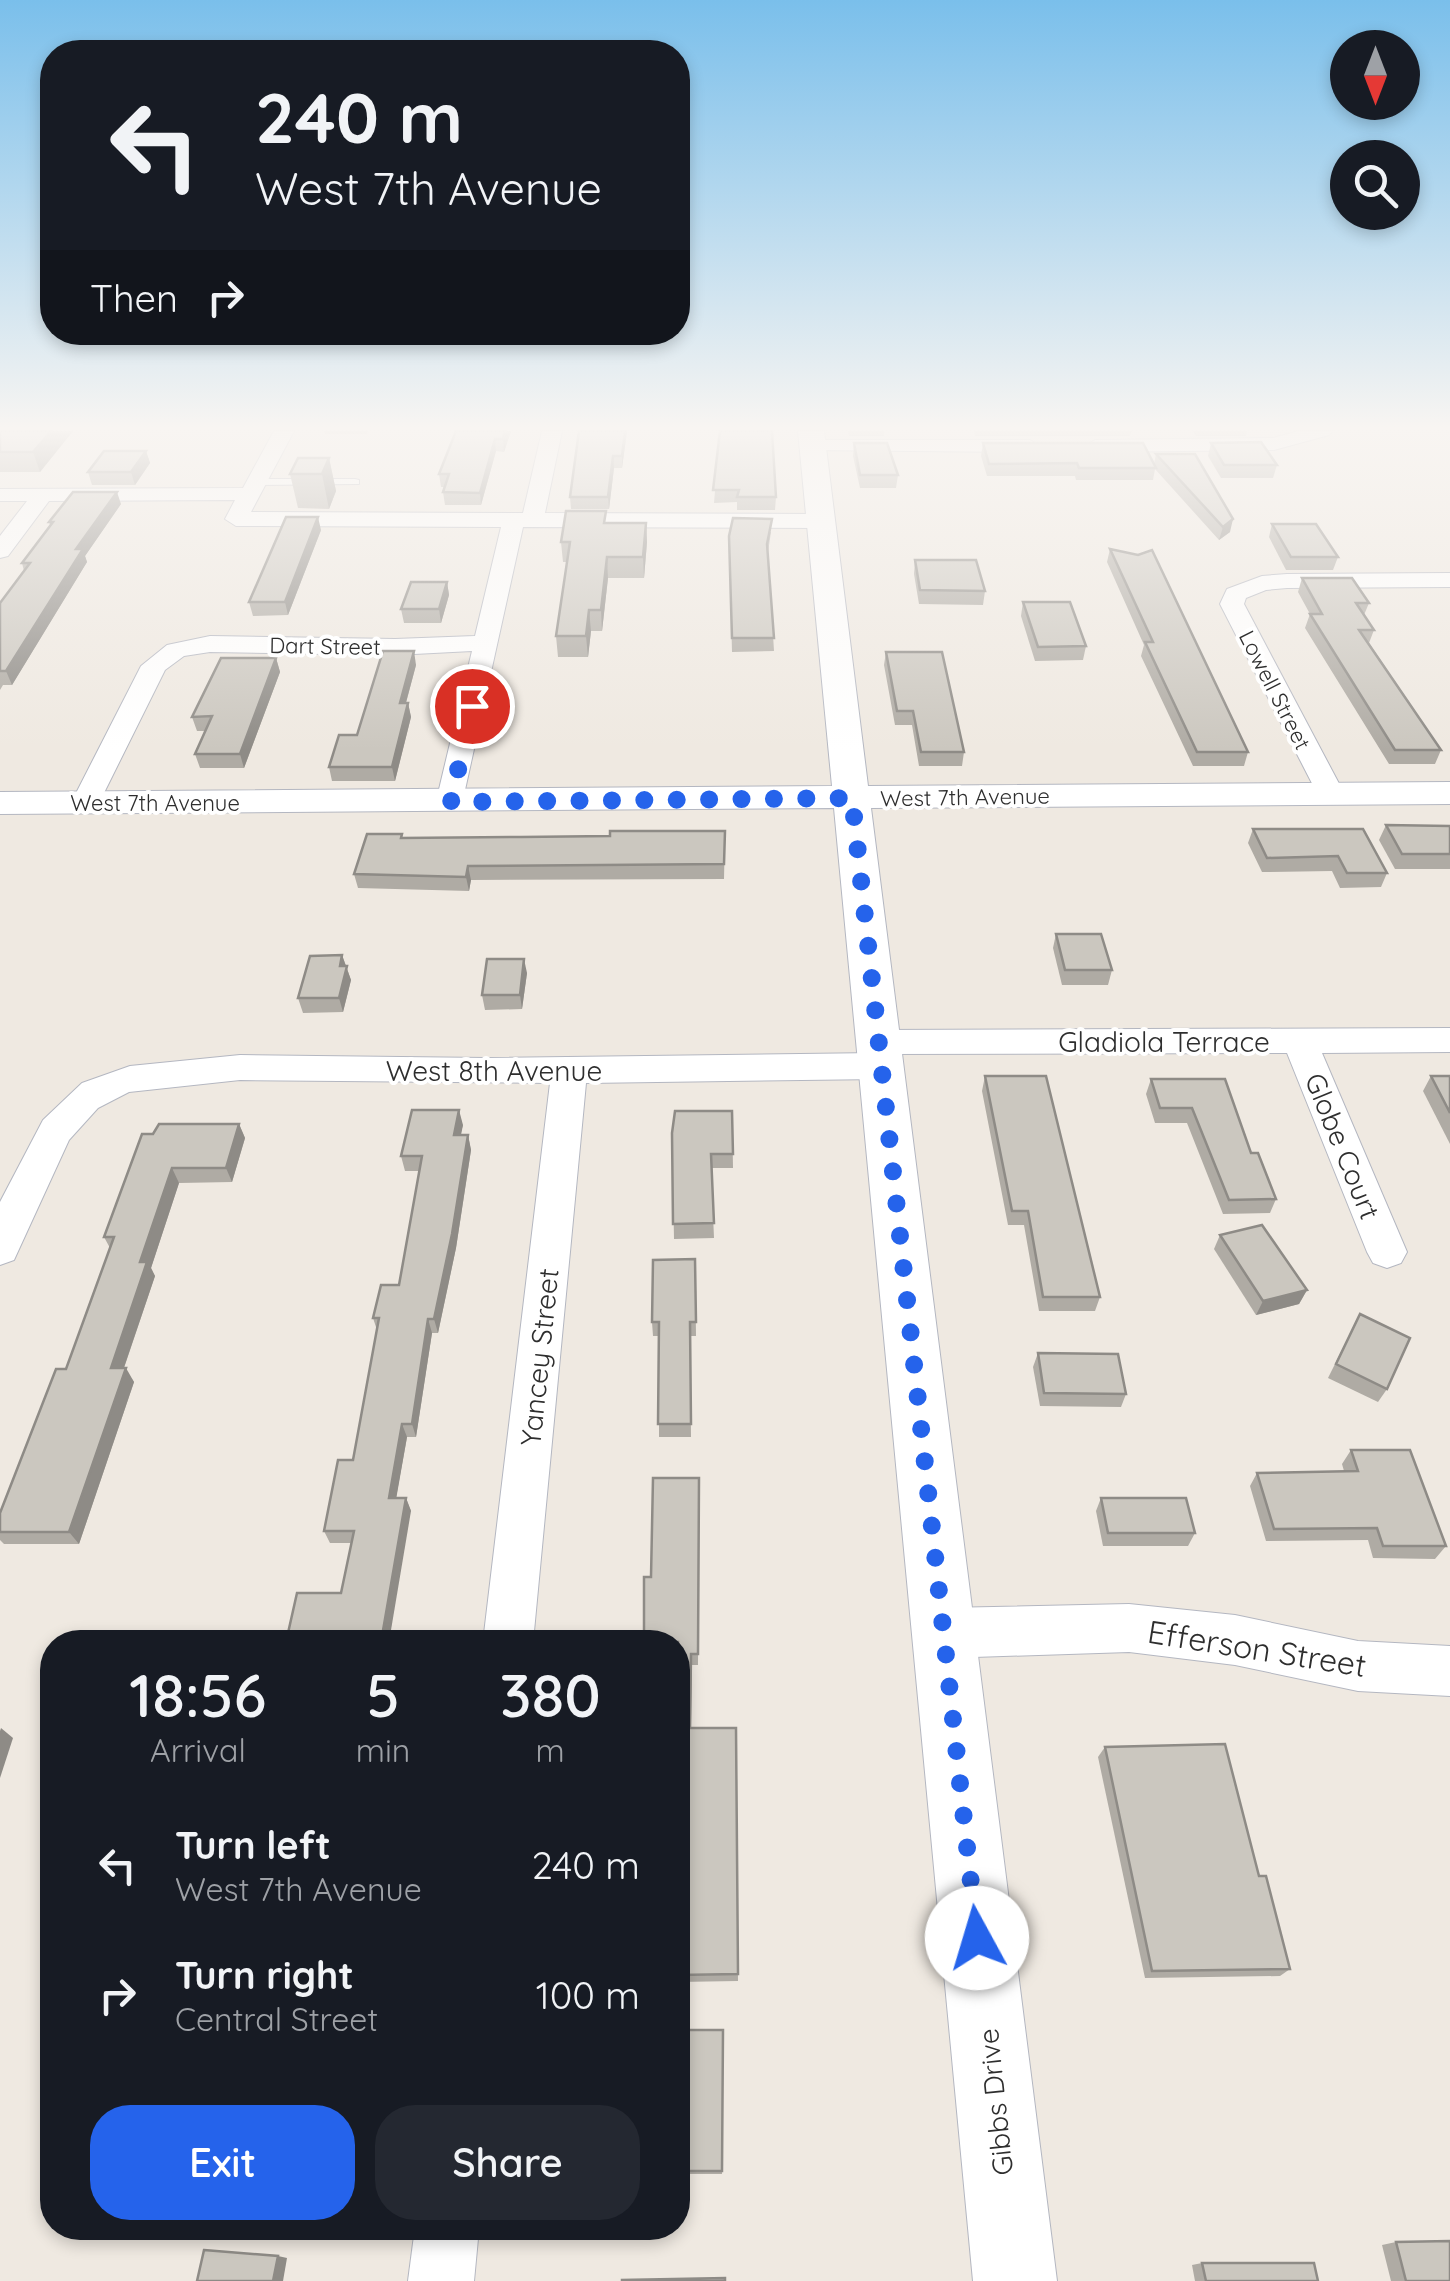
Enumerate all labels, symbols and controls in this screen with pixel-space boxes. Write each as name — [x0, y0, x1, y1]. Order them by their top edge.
north arrow — [1330, 30, 1420, 120]
map controls — [1330, 30, 1420, 230]
text: 240 m — [255, 73, 463, 161]
icon: left — [90, 80, 220, 210]
button: search — [1330, 140, 1420, 230]
text: West 7th Avenue — [255, 160, 602, 216]
icon: right — [198, 270, 253, 325]
text: Then — [90, 274, 178, 322]
street label: Lowell Street — [1233, 626, 1317, 754]
street label: Dart Street — [269, 631, 381, 661]
pin — [430, 664, 515, 749]
icon: arrive — [445, 679, 500, 734]
street label: West 7th Avenue — [880, 782, 1050, 812]
street label: West 7th Avenue — [70, 789, 240, 817]
street label: Gladiola Terrace — [1058, 1024, 1270, 1059]
street label: West 8th Avenue — [386, 1053, 602, 1088]
street label: Globe Court — [1298, 1068, 1388, 1224]
street label: Yancey Street — [512, 1267, 566, 1447]
street label: Efferson Street — [1145, 1611, 1369, 1685]
text: 18:56 — [129, 1657, 266, 1732]
text: 5 — [366, 1657, 400, 1732]
text: 380 — [500, 1657, 601, 1732]
text: Arrival — [150, 1730, 246, 1770]
text: min — [356, 1730, 410, 1770]
text: m — [536, 1730, 565, 1770]
text: Turn left — [175, 1821, 331, 1869]
icon: left — [90, 1838, 145, 1893]
text: 240 m — [532, 1841, 640, 1889]
text: West 7th Avenue — [175, 1869, 422, 1909]
position arrow — [925, 1886, 1029, 1990]
text: Turn right — [175, 1951, 354, 1999]
icon: right — [90, 1968, 145, 2023]
text: 100 m — [536, 1971, 640, 2019]
text: Central Street — [175, 1999, 378, 2039]
street label: Gibbs Drive — [970, 2027, 1020, 2177]
button: Exit — [90, 2105, 355, 2220]
button: Share — [375, 2105, 640, 2220]

